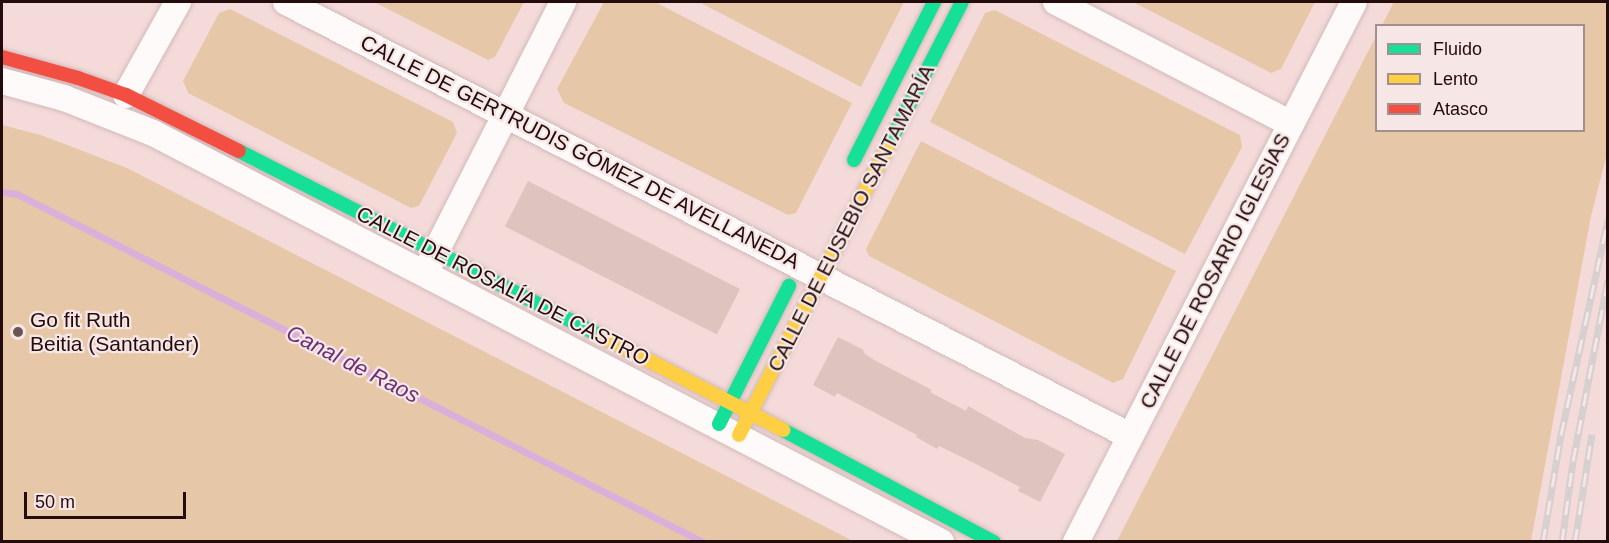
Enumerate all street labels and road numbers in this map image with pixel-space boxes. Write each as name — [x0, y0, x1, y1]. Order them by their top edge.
street label: CALLE DE GERTRUDIS GÓMEZ DE AVELLANEDA — [356, 29, 804, 275]
street label: CALLE DE EUSEBIO SANTAMARÍA — [762, 60, 940, 376]
street label: CALLE DE ROSARIO IGLESIAS — [1134, 129, 1296, 413]
street label: CALLE DE ROSALÍA DE CASTRO — [352, 201, 654, 371]

